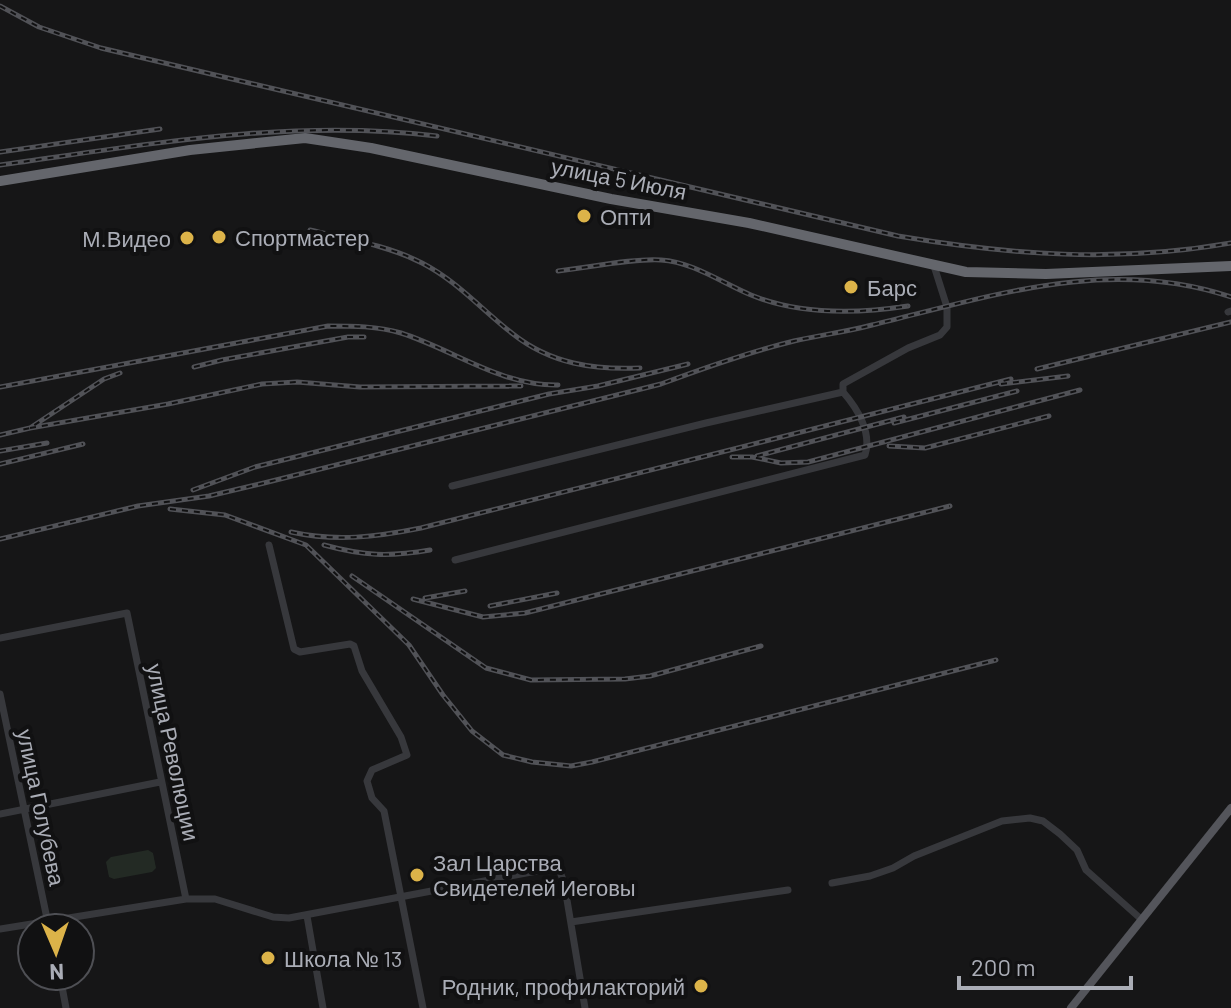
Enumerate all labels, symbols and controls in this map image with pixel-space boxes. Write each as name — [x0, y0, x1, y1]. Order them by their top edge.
street label: улица 5 Июля — [549, 152, 689, 205]
place label: Опти — [600, 203, 651, 229]
marker: Опти — [575, 207, 593, 225]
place label: Спортмастер — [235, 224, 370, 251]
place label: М.Видео — [82, 225, 171, 252]
marker: Спортмастер — [210, 228, 228, 246]
marker: М.Видео — [178, 229, 196, 247]
place label: Барс — [867, 274, 917, 301]
marker: Барс — [842, 278, 860, 296]
street label: улица Революции — [142, 661, 205, 843]
street label: улица Голубева — [12, 726, 71, 889]
place label: Зал Царства Свидетелей Иеговы — [433, 849, 636, 901]
marker: Зал Царства Свидетелей Иеговы — [408, 866, 426, 884]
north arrow — [16, 912, 96, 992]
scale bar — [959, 940, 1131, 990]
place label: Школа № 13 — [284, 945, 402, 971]
marker: Школа № 13 — [259, 949, 277, 967]
text: 200 m — [971, 952, 1036, 981]
text: N — [49, 960, 65, 986]
place label: Родник, профилакторий — [442, 973, 685, 1000]
marker: Родник, профилакторий — [692, 977, 710, 995]

